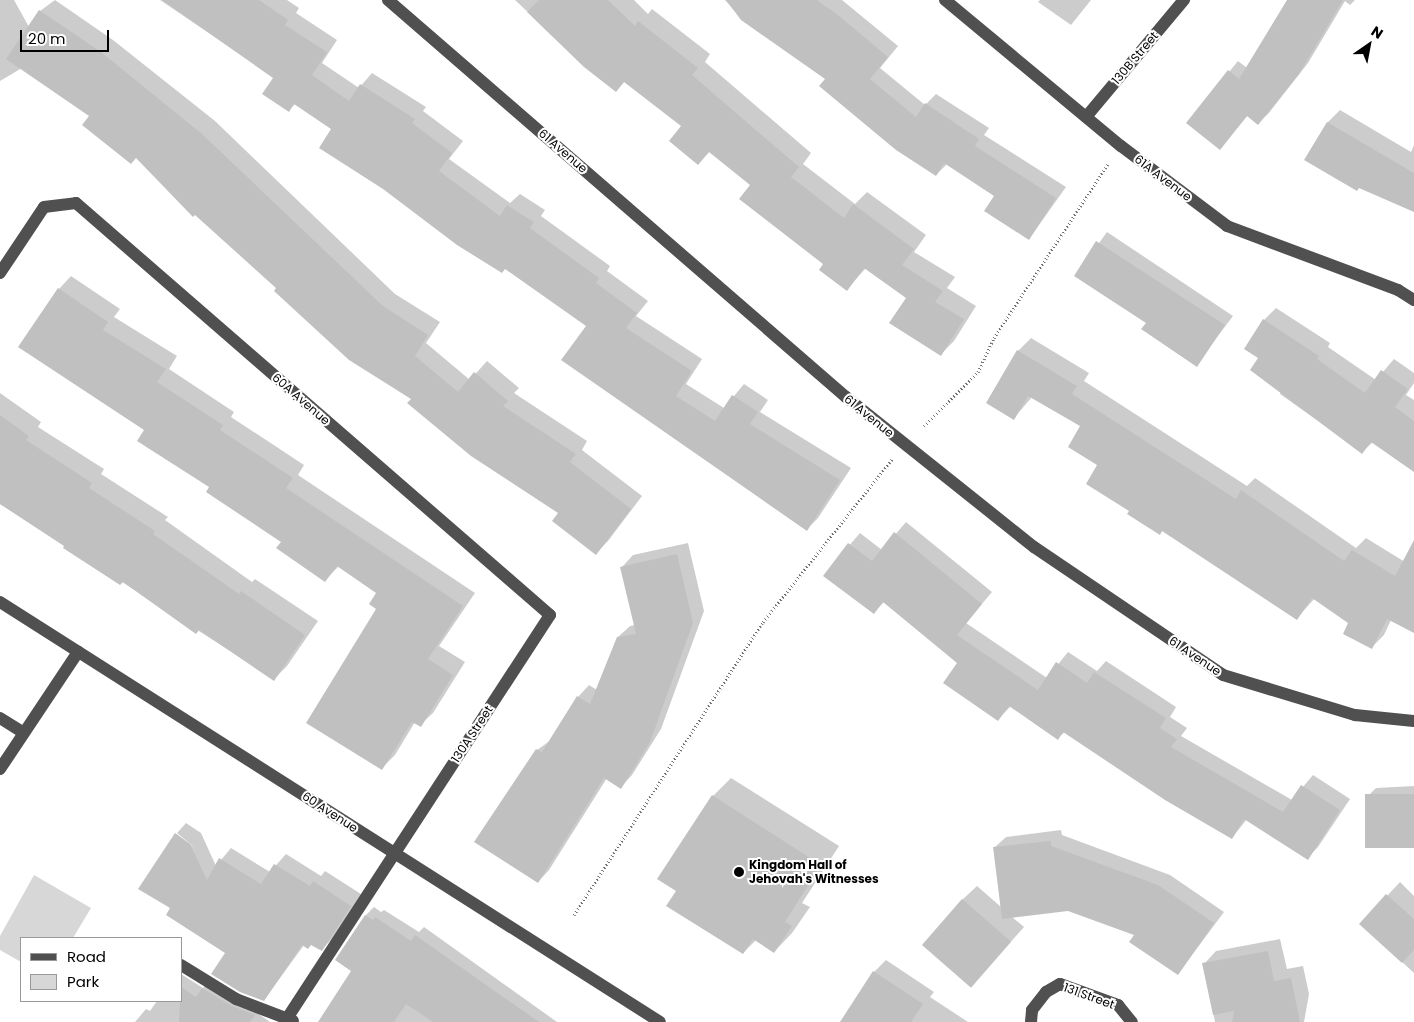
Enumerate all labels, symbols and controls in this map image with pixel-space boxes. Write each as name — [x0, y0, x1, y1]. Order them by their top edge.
scale bar — [22, 20, 111, 52]
north arrow — [1344, 20, 1394, 70]
text: N — [1367, 21, 1387, 44]
text: 20 m — [28, 28, 66, 49]
street label: 130B Street — [1109, 29, 1161, 87]
street label: 61 Avenue — [536, 126, 590, 176]
street label: 61A Avenue — [1132, 152, 1194, 204]
street label: 60A Avenue — [269, 370, 333, 428]
street label: 61 Avenue — [841, 392, 897, 440]
street label: 61 Avenue — [1166, 633, 1224, 679]
street label: 130A Street — [448, 703, 496, 765]
street label: 60 Avenue — [299, 789, 361, 835]
place label: Kingdom Hall of Jehovah's Witnesses — [749, 858, 879, 886]
marker: Kingdom Hall of Jehovah's Witnesses — [733, 866, 745, 878]
legend — [20, 937, 182, 1002]
text: Road — [67, 946, 106, 967]
text: Park — [67, 971, 99, 992]
street label: 131 Street — [1062, 980, 1116, 1012]

